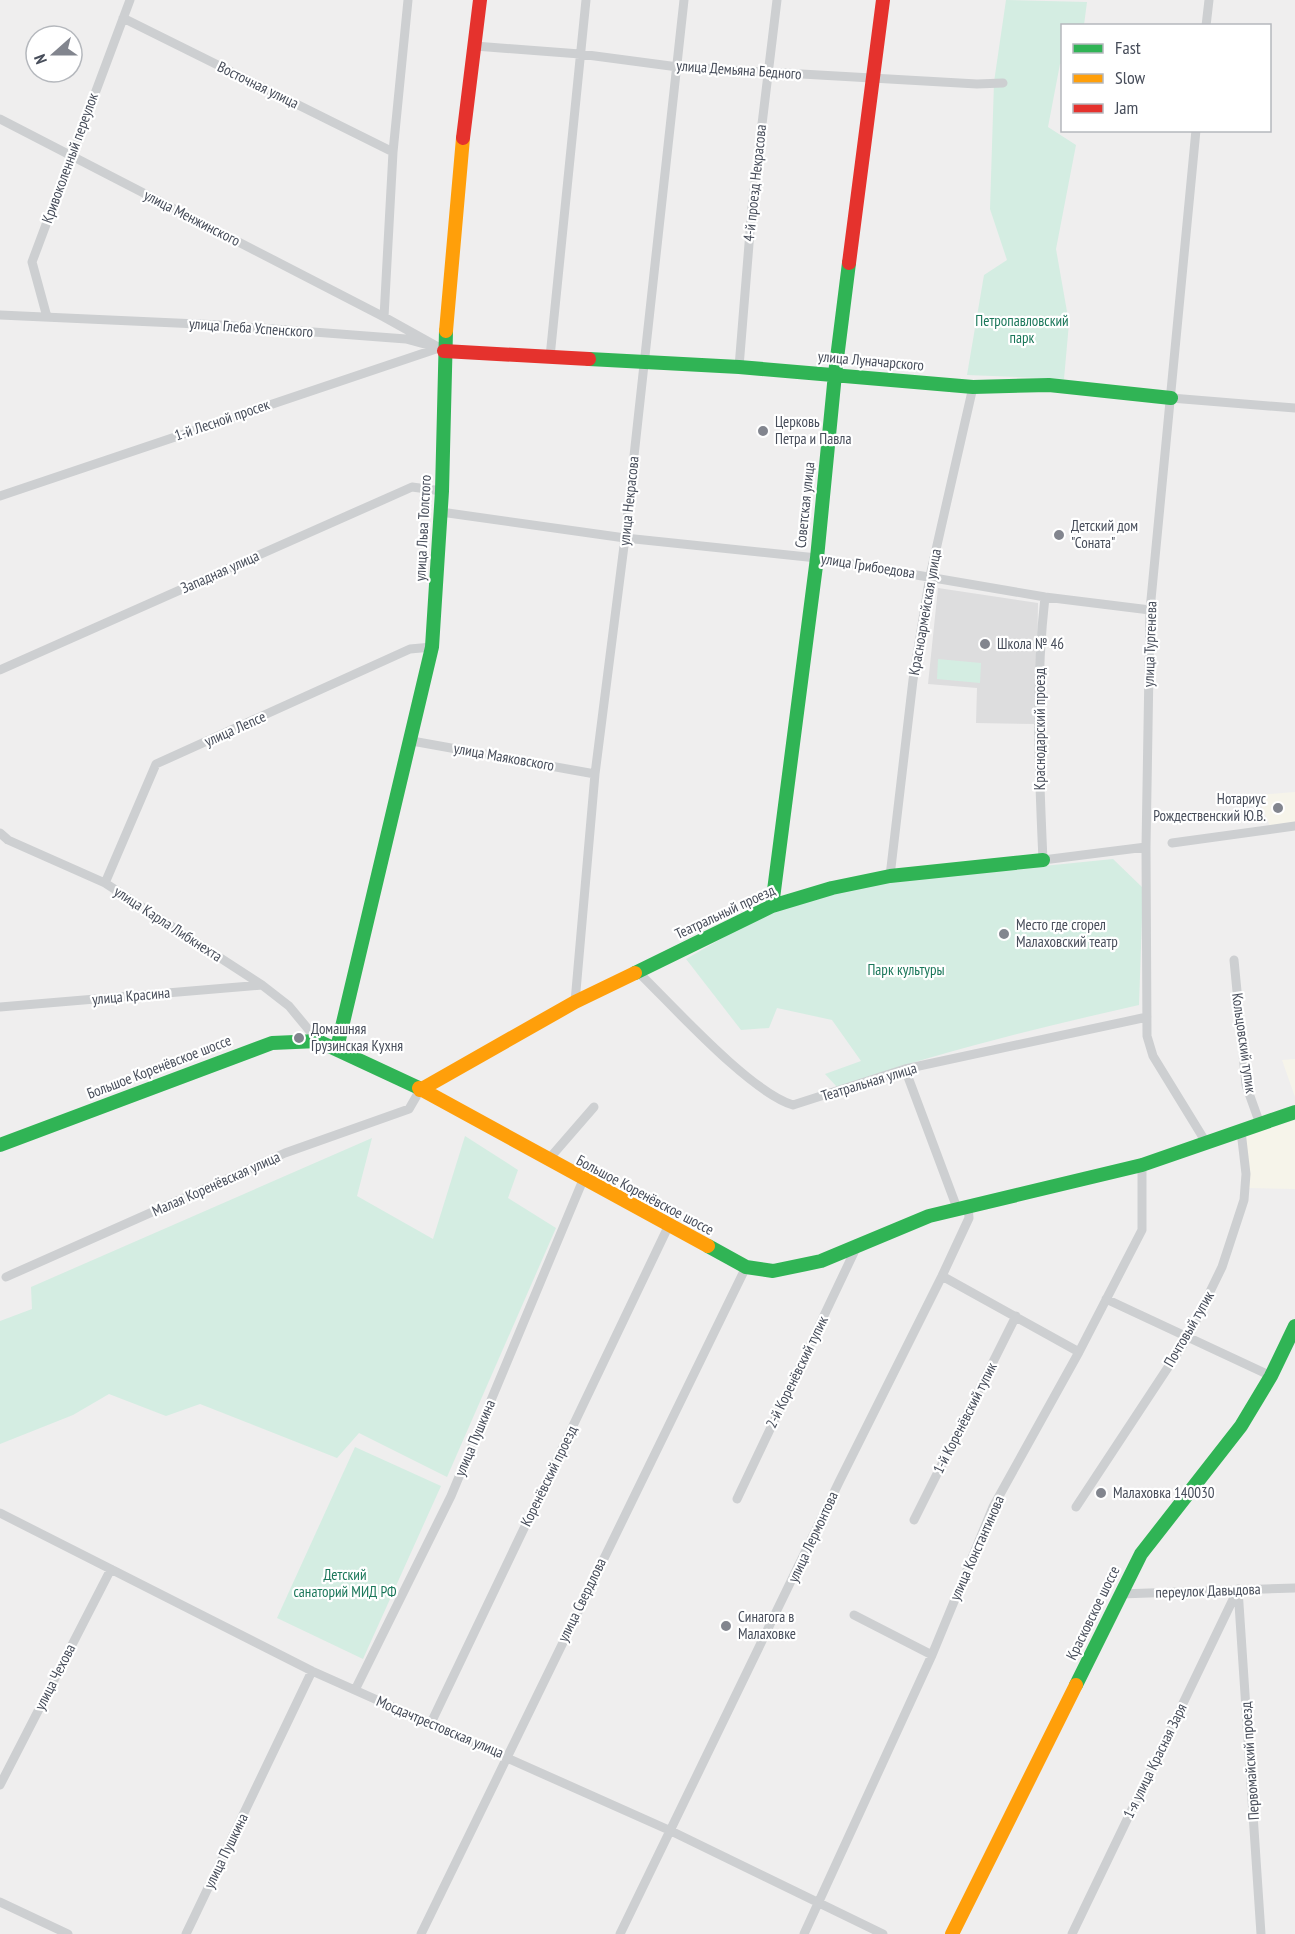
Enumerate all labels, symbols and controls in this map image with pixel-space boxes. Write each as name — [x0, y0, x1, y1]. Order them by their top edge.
north arrow — [24, 24, 84, 84]
legend — [1061, 24, 1271, 132]
text: Fast — [1115, 36, 1141, 59]
text: N — [29, 52, 51, 67]
street label: улица Демьяна Бедного — [676, 56, 802, 83]
street label: Восточная улица — [215, 57, 302, 112]
text: Slow — [1115, 66, 1146, 89]
street label: Кривоколенный переулок — [37, 90, 102, 226]
text: Jam — [1114, 96, 1138, 119]
street label: 4-й проезд Некрасова — [739, 123, 770, 242]
street label: улица Менжинского — [141, 185, 244, 250]
park label: Петропавловский парк — [975, 311, 1069, 347]
street label: улица Глеба Успенского — [188, 314, 314, 341]
street label: улица Луначарского — [817, 346, 925, 375]
street label: 1-й Лесной просек — [172, 394, 272, 445]
place label: Церковь Петра и Павла — [775, 412, 851, 448]
marker: Церковь Петра и Павла — [756, 424, 770, 438]
street label: улица Некрасова — [614, 455, 643, 547]
street label: Советская улица — [791, 461, 818, 549]
street label: улица Льва Толстого — [410, 474, 435, 582]
place label: Детский дом "Соната" — [1071, 516, 1138, 552]
marker: Детский дом "Соната" — [1052, 528, 1066, 542]
street label: Западная улица — [178, 546, 262, 597]
street label: Красноармейская улица — [904, 547, 945, 677]
street label: улица Грибоедова — [820, 549, 917, 582]
street label: улица Тургенева — [1139, 601, 1160, 687]
place label: Школа № 46 — [997, 634, 1064, 653]
marker: Школа № 46 — [978, 637, 992, 651]
street label: Краснодарский проезд — [1030, 667, 1049, 790]
street label: улица Лепсе — [201, 707, 269, 751]
street label: улица Маяковского — [452, 738, 556, 775]
place label: Нотариус Рождественский Ю.В. — [1153, 789, 1267, 825]
marker: Нотариус Рождественский Ю.В. — [1271, 801, 1285, 815]
street label: Театральный проезд — [672, 880, 778, 943]
street label: улица Карла Либкнехта — [111, 882, 226, 966]
place label: Место где сгорел Малаховский театр — [1016, 915, 1118, 951]
marker: Место где сгорел Малаховский театр — [997, 927, 1011, 941]
park label: Парк культуры — [867, 960, 945, 979]
street label: улица Красина — [91, 983, 171, 1008]
street label: Кольцовский тупик — [1228, 992, 1261, 1094]
place label: Домашняя Грузинская Кухня — [311, 1019, 403, 1055]
street label: Большое Коренёвское шоссе — [84, 1030, 234, 1103]
marker: Домашняя Грузинская Кухня — [292, 1031, 306, 1045]
street label: Театральная улица — [819, 1058, 919, 1105]
street label: Малая Коренёвская улица — [149, 1147, 283, 1220]
street label: Большое Коренёвское шоссе — [573, 1150, 717, 1239]
street label: Почтовый тупик — [1159, 1287, 1218, 1370]
street label: 2-й Коренёвский тупик — [761, 1312, 832, 1431]
street label: 1-й Коренёвский тупик — [928, 1359, 1001, 1477]
street label: улица Пушкина — [450, 1397, 499, 1479]
street label: Коренёвский проезд — [516, 1422, 581, 1529]
place label: Малаховка 140030 — [1113, 1483, 1215, 1502]
marker: Малаховка 140030 — [1094, 1486, 1108, 1500]
street label: улица Лермонтова — [783, 1488, 842, 1585]
street label: улица Константинова — [945, 1493, 1008, 1603]
street label: улица Свердлова — [553, 1555, 610, 1645]
street label: Красковское шоссе — [1062, 1563, 1123, 1663]
park label: Детский санаторий МИД РФ — [294, 1565, 397, 1601]
street label: переулок Давыдова — [1155, 1579, 1261, 1602]
place label: Синагога в Малаховке — [738, 1607, 796, 1643]
marker: Синагога в Малаховке — [719, 1619, 733, 1633]
street label: улица Чехова — [30, 1641, 79, 1713]
street label: Мосдачтрестовская улица — [374, 1691, 507, 1762]
street label: 1-я улица Красная Заря — [1118, 1700, 1191, 1821]
street label: Первомайский проезд — [1236, 1701, 1263, 1821]
street label: улица Пушкина — [199, 1810, 252, 1891]

